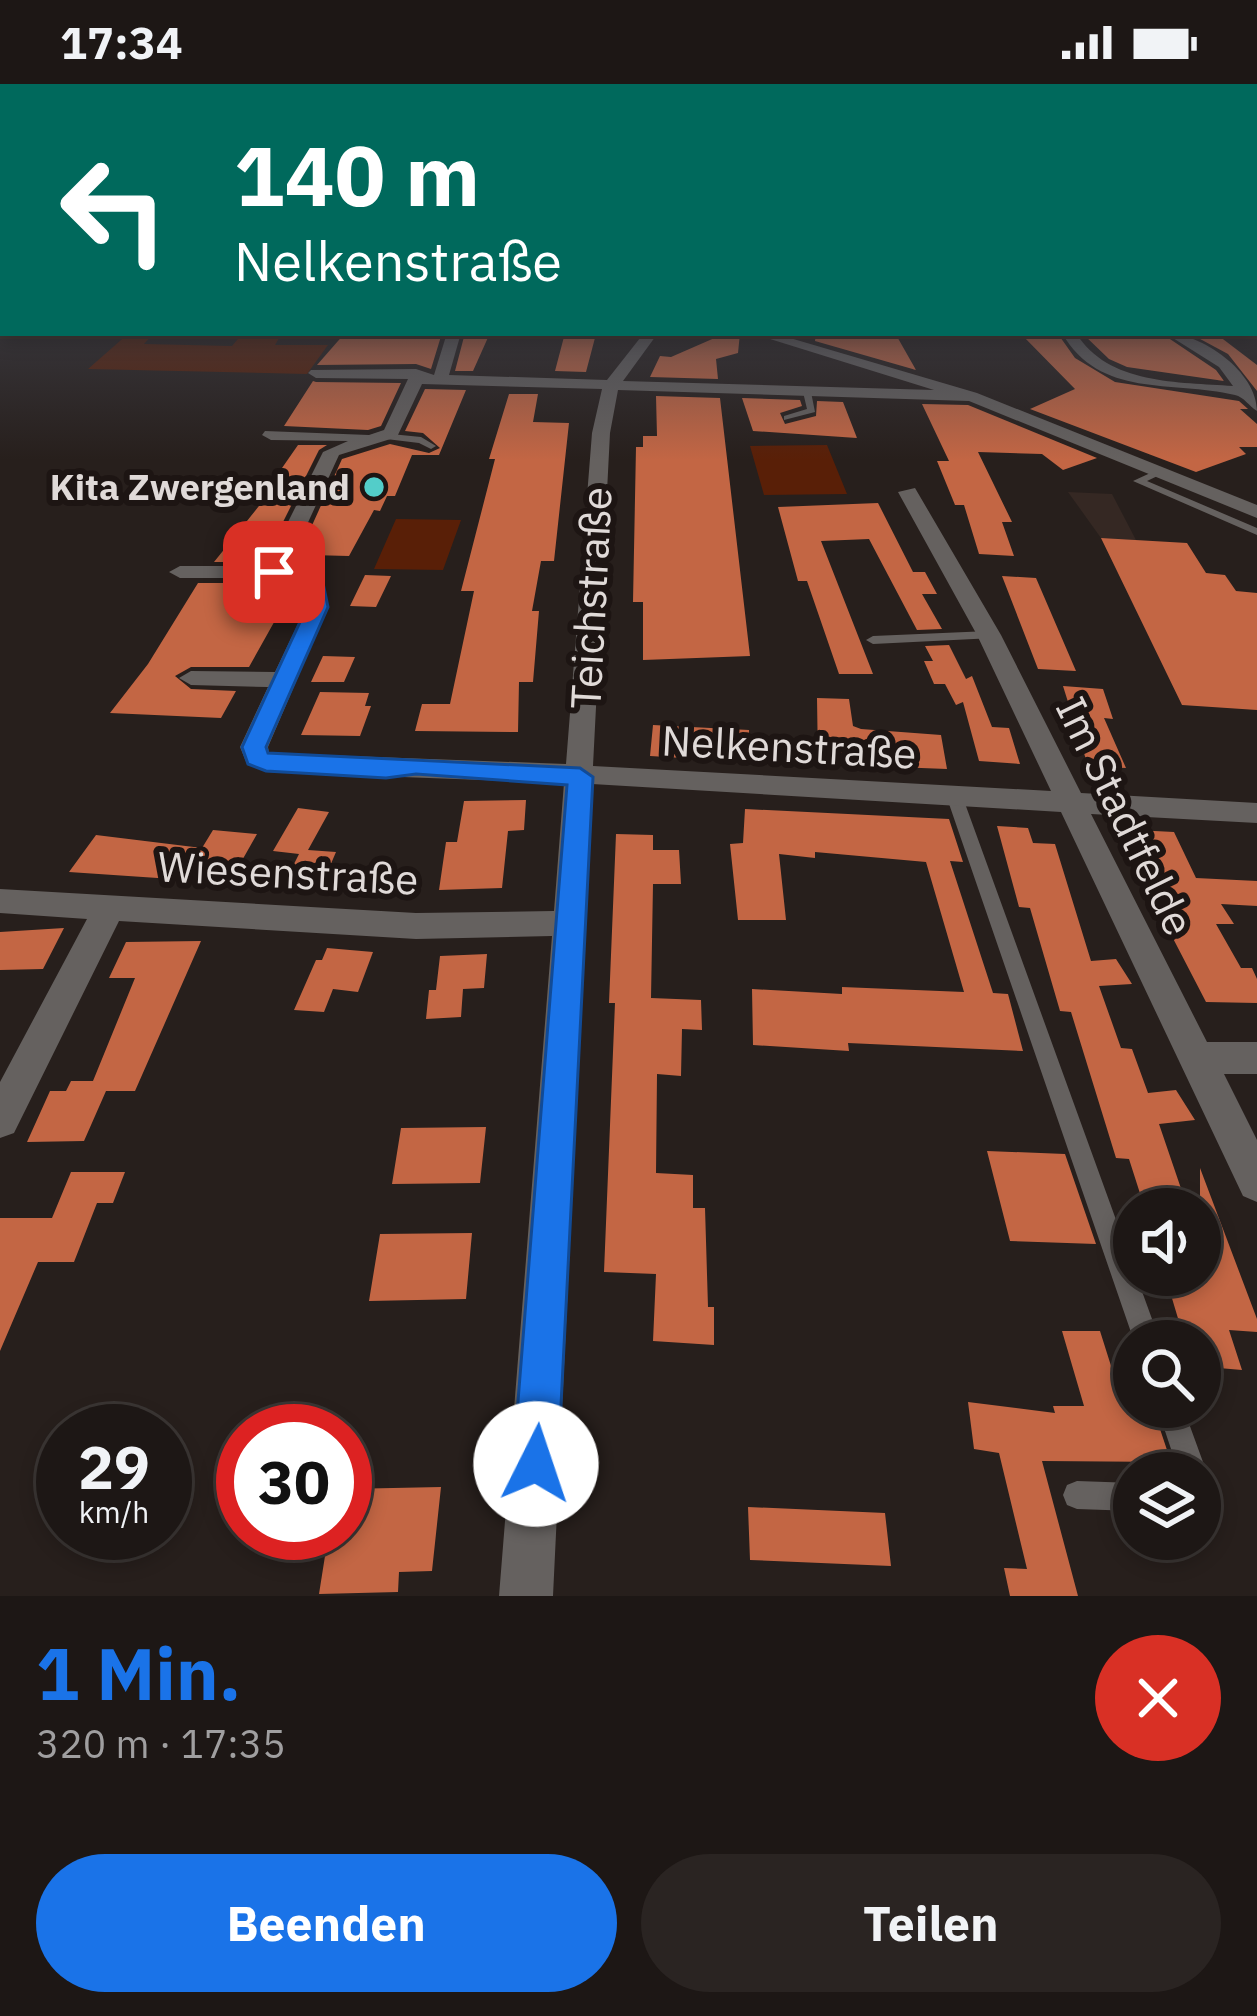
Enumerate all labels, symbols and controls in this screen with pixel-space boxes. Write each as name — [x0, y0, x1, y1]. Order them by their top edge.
text: 17:34 — [60, 13, 183, 71]
text: 140 m — [234, 120, 480, 229]
icon: left — [36, 132, 192, 288]
text: Nelkenstraße — [234, 226, 562, 296]
place label: Kita Zwergenland — [50, 463, 350, 510]
marker: Kita Zwergenland — [361, 474, 387, 500]
street label: Teichstraße — [557, 486, 624, 710]
pin — [223, 521, 325, 623]
icon: arrive — [241, 539, 307, 605]
street label: Im Stadtfelde — [1044, 687, 1207, 944]
street label: Nelkenstraße — [660, 712, 918, 781]
street label: Wiesenstraße — [156, 838, 420, 907]
map controls — [1113, 1188, 1221, 1560]
button: sound — [1113, 1188, 1221, 1296]
button: search — [1113, 1320, 1221, 1428]
position arrow — [473, 1401, 599, 1527]
speed limit sign: 30 — [216, 1404, 372, 1560]
text: 29 — [78, 1427, 150, 1506]
button: layers — [1113, 1452, 1221, 1560]
text: km/h — [79, 1492, 149, 1531]
text: 1 Min. — [36, 1626, 241, 1720]
button: close — [1095, 1635, 1221, 1761]
text: 320 m · 17:35 — [36, 1718, 286, 1769]
button: Beenden — [36, 1854, 617, 1992]
button: Teilen — [641, 1854, 1221, 1992]

